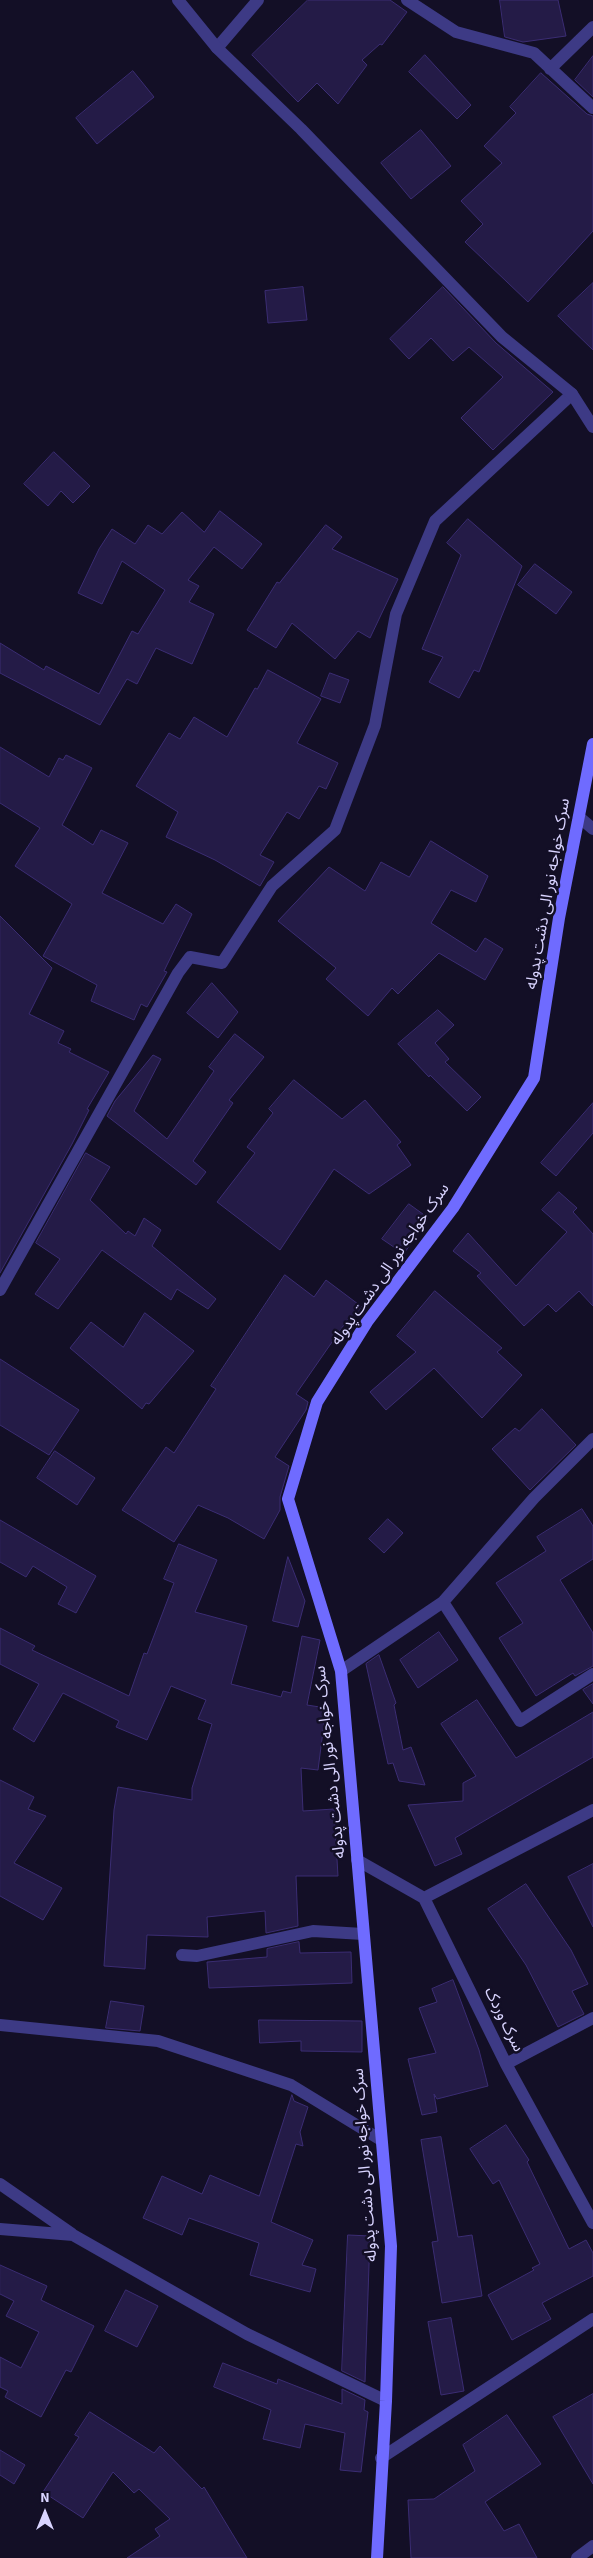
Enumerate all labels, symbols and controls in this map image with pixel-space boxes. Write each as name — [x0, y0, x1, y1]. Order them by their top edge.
street label: سرک خواجه نور الی دشت پدوله — [523, 797, 575, 991]
street label: سرک خواجه نور الی دشت پدوله — [328, 1180, 454, 1350]
street label: سرک خواجه نور الی دشت پدوله — [311, 1665, 351, 1859]
street label: سرک وردک — [479, 1984, 527, 2056]
street label: سرک خواجه نور الی دشت پدوله — [350, 2068, 382, 2262]
north arrow — [20, 2488, 70, 2538]
text: N — [40, 2488, 50, 2508]

